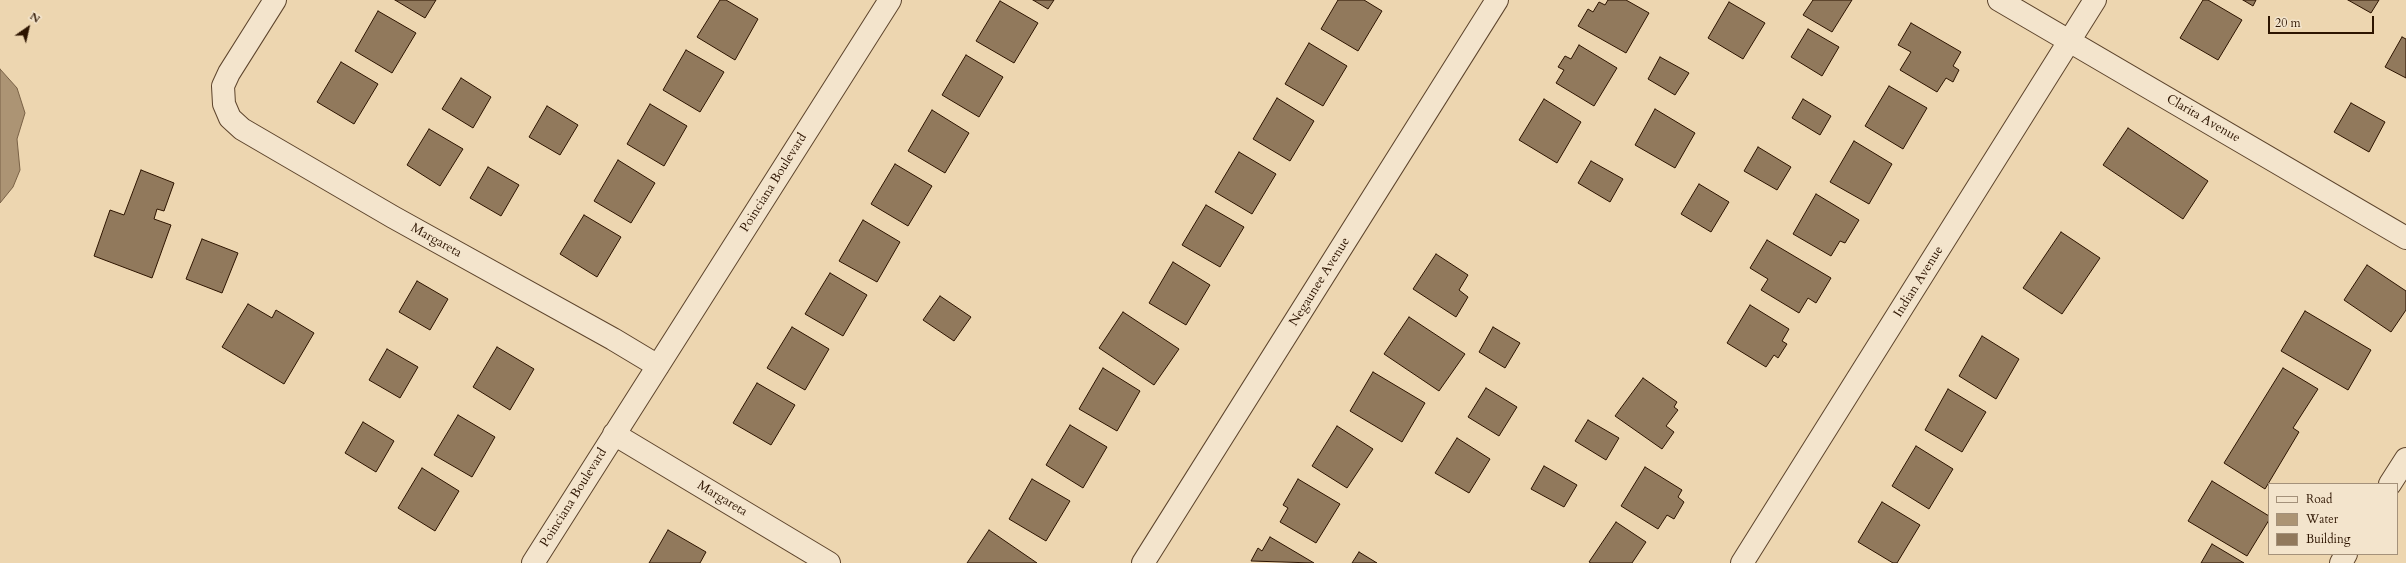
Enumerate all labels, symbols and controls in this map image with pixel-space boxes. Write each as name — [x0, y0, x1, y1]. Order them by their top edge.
north arrow — [8, 8, 48, 48]
scale bar — [2270, 8, 2376, 34]
text: N — [27, 9, 43, 27]
text: 20 m — [2275, 15, 2301, 31]
street label: Clarita Avenue — [2163, 92, 2243, 146]
street label: Poinciana Boulevard — [737, 131, 811, 235]
street label: Margareta — [408, 221, 464, 261]
street label: Negaunee Avenue — [1286, 235, 1354, 329]
street label: Indian Avenue — [1891, 243, 1947, 321]
street label: Poinciana Boulevard — [537, 446, 611, 550]
street label: Margareta — [694, 478, 750, 520]
legend — [2268, 483, 2398, 555]
text: Road — [2306, 491, 2332, 507]
text: Water — [2306, 511, 2338, 527]
text: Building — [2306, 531, 2350, 547]

